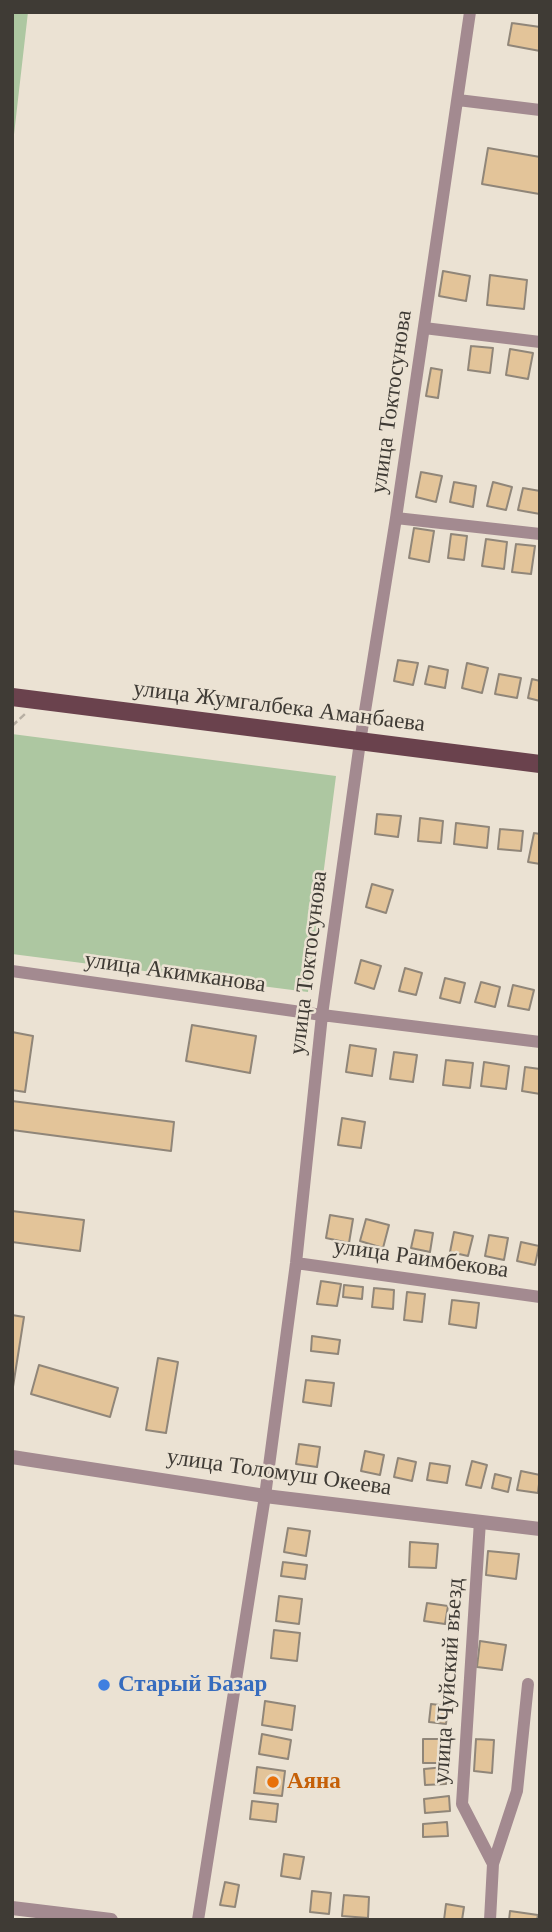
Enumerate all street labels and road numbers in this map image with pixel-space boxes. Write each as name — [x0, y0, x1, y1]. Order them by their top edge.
street label: улица Токтосунова — [365, 308, 419, 496]
street label: улица Жумгалбека Аманбаева — [131, 675, 427, 739]
street label: улица Токтосунова — [284, 869, 334, 1057]
street label: улица Акимканова — [83, 947, 267, 999]
street label: улица Раимбекова — [332, 1233, 510, 1285]
street label: улица Толомуш Океева — [165, 1444, 393, 1502]
street label: улица Чуйский въезд — [428, 1577, 470, 1785]

